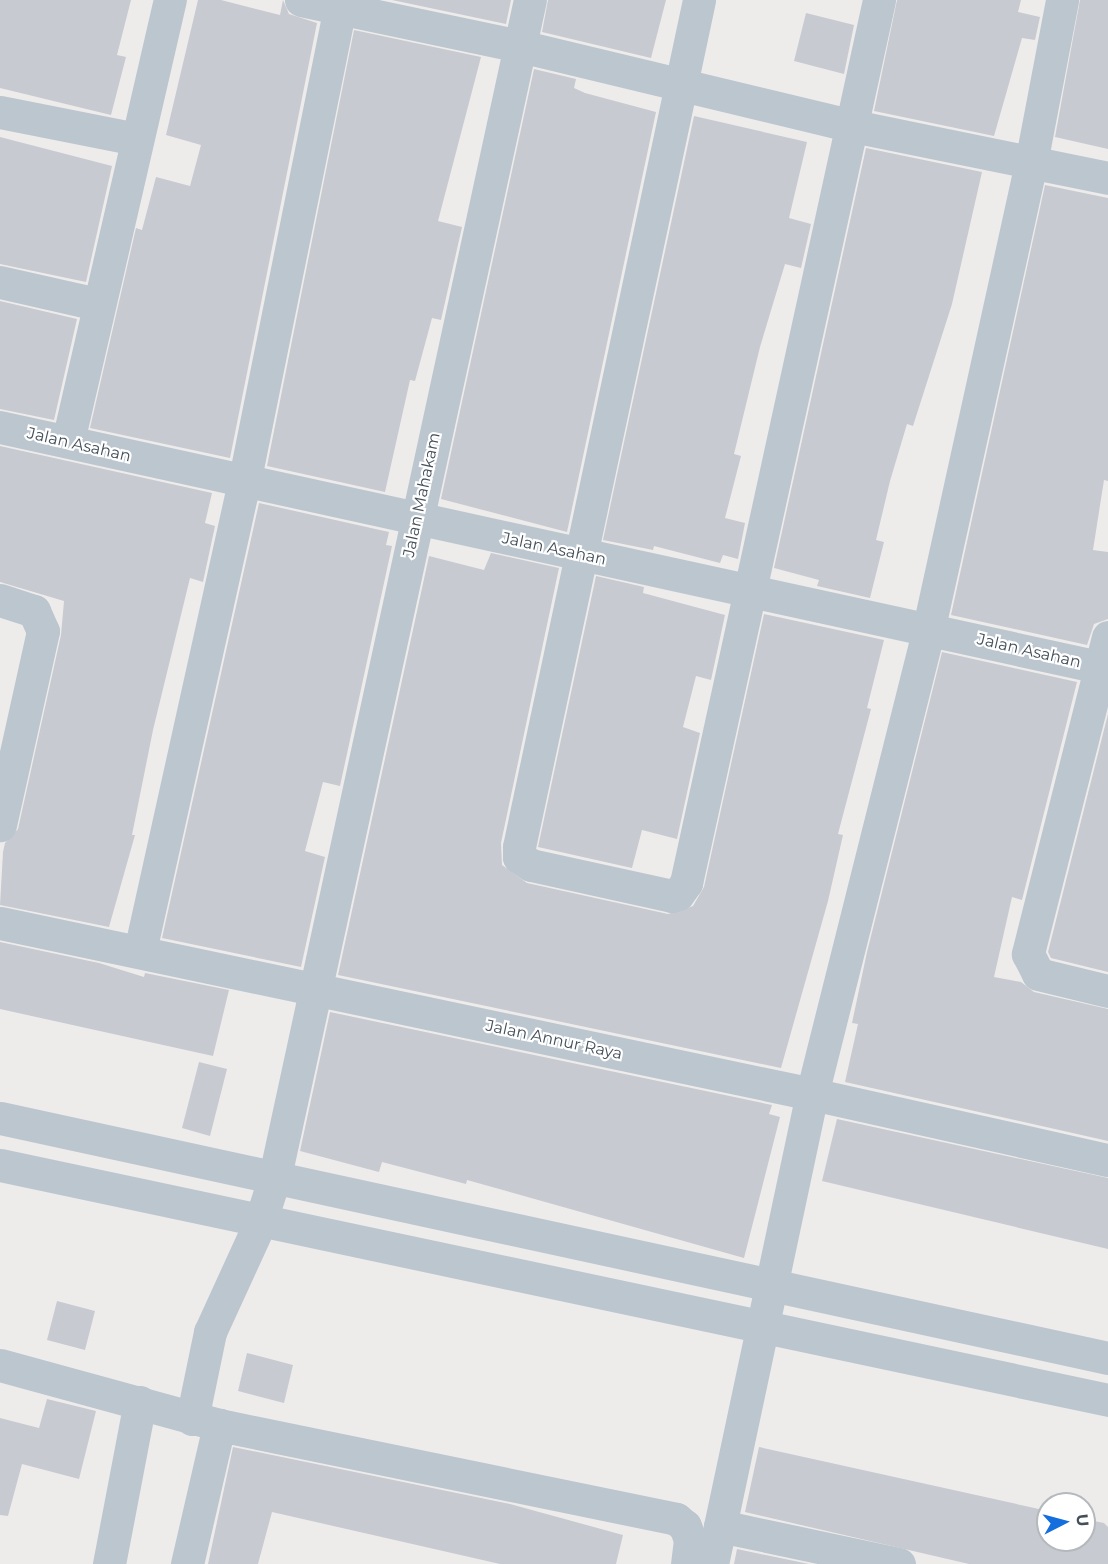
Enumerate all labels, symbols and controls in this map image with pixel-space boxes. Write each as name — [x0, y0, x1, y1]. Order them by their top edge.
street label: Jalan Asahan — [25, 424, 133, 466]
street label: Jalan Mahakam — [399, 431, 445, 559]
street label: Jalan Asahan — [500, 529, 608, 569]
street label: Jalan Asahan — [975, 630, 1083, 672]
street label: Jalan Annur Raya — [484, 1016, 624, 1064]
north arrow — [1036, 1492, 1096, 1552]
text: U — [1072, 1513, 1093, 1528]

